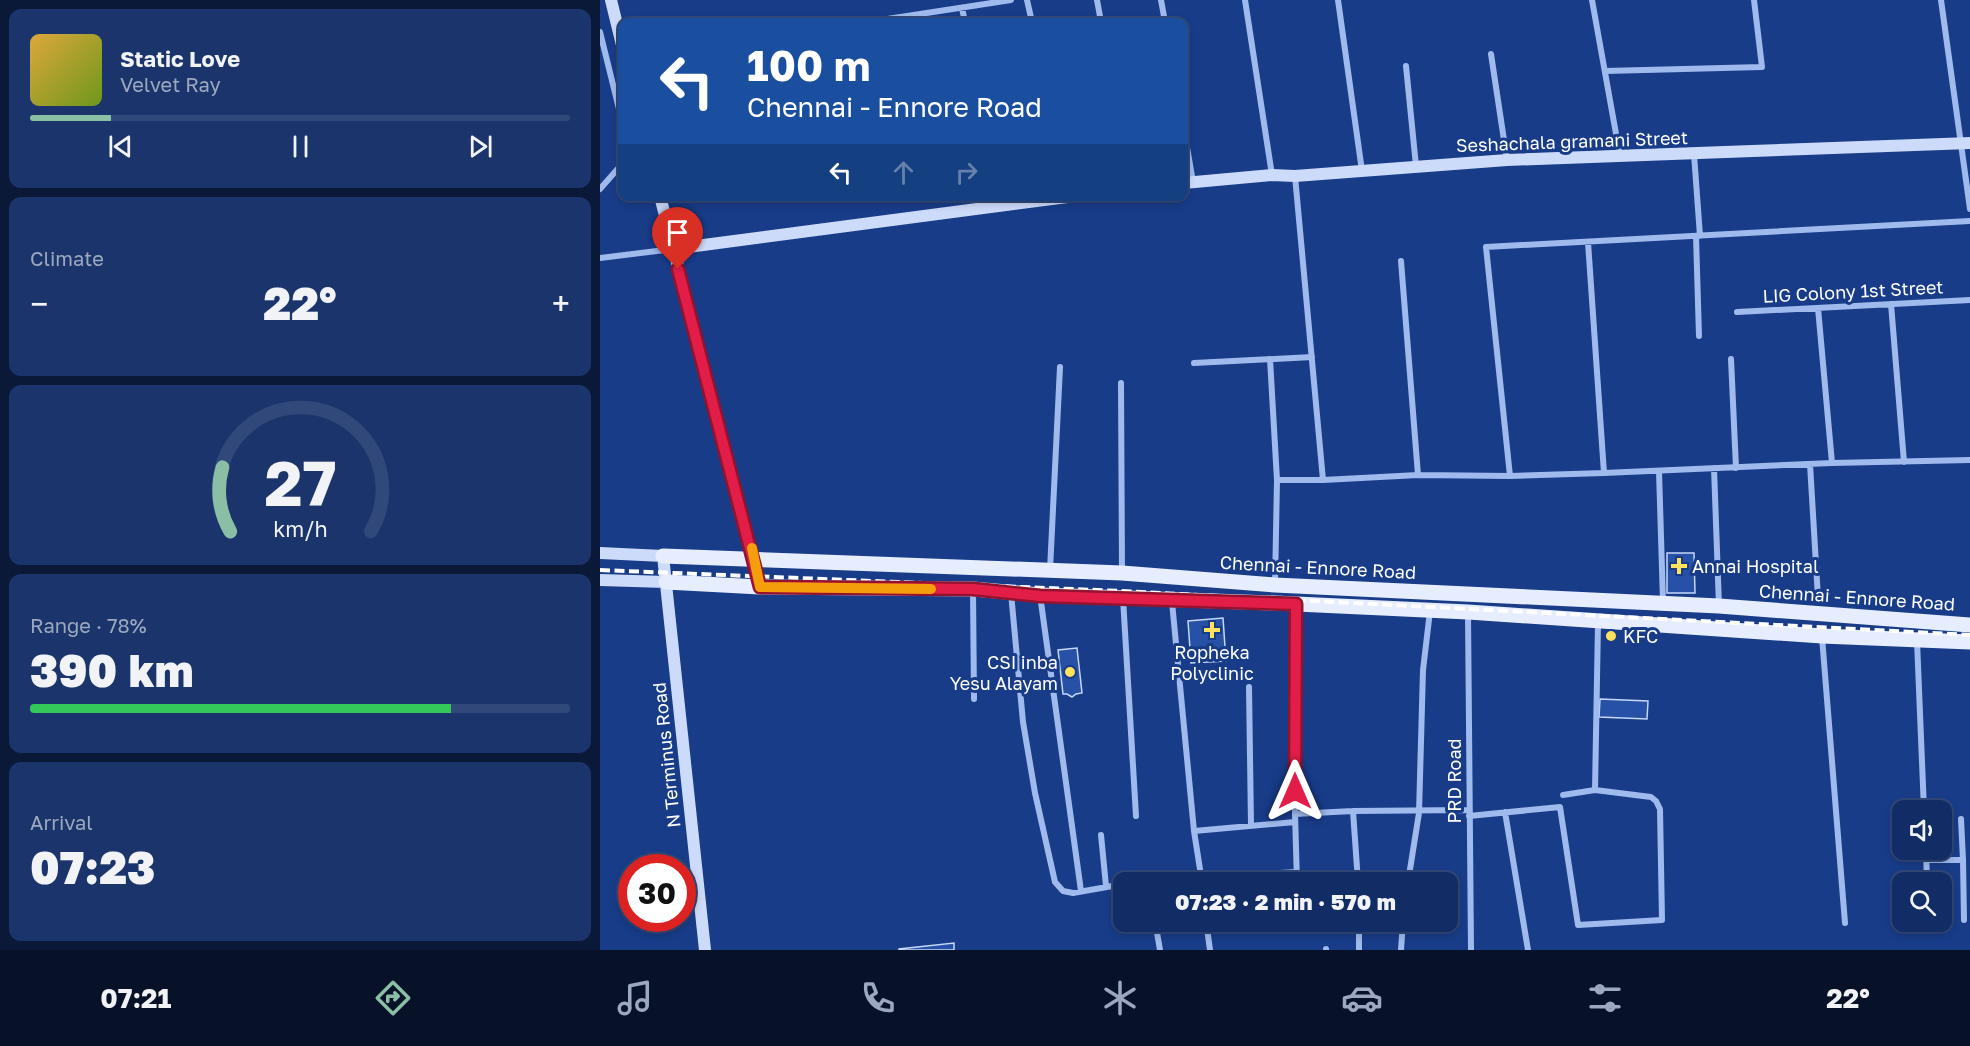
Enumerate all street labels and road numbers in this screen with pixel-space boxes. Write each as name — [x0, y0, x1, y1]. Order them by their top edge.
street label: Seshachala gramani Street — [1456, 126, 1688, 156]
street label: LIG Colony 1st Street — [1762, 275, 1944, 307]
street label: Chennai - Ennore Road — [1219, 551, 1417, 583]
street label: Chennai - Ennore Road — [1758, 579, 1956, 615]
street label: N Terminus Road — [647, 681, 685, 829]
street label: PRD Road — [1443, 738, 1465, 824]

